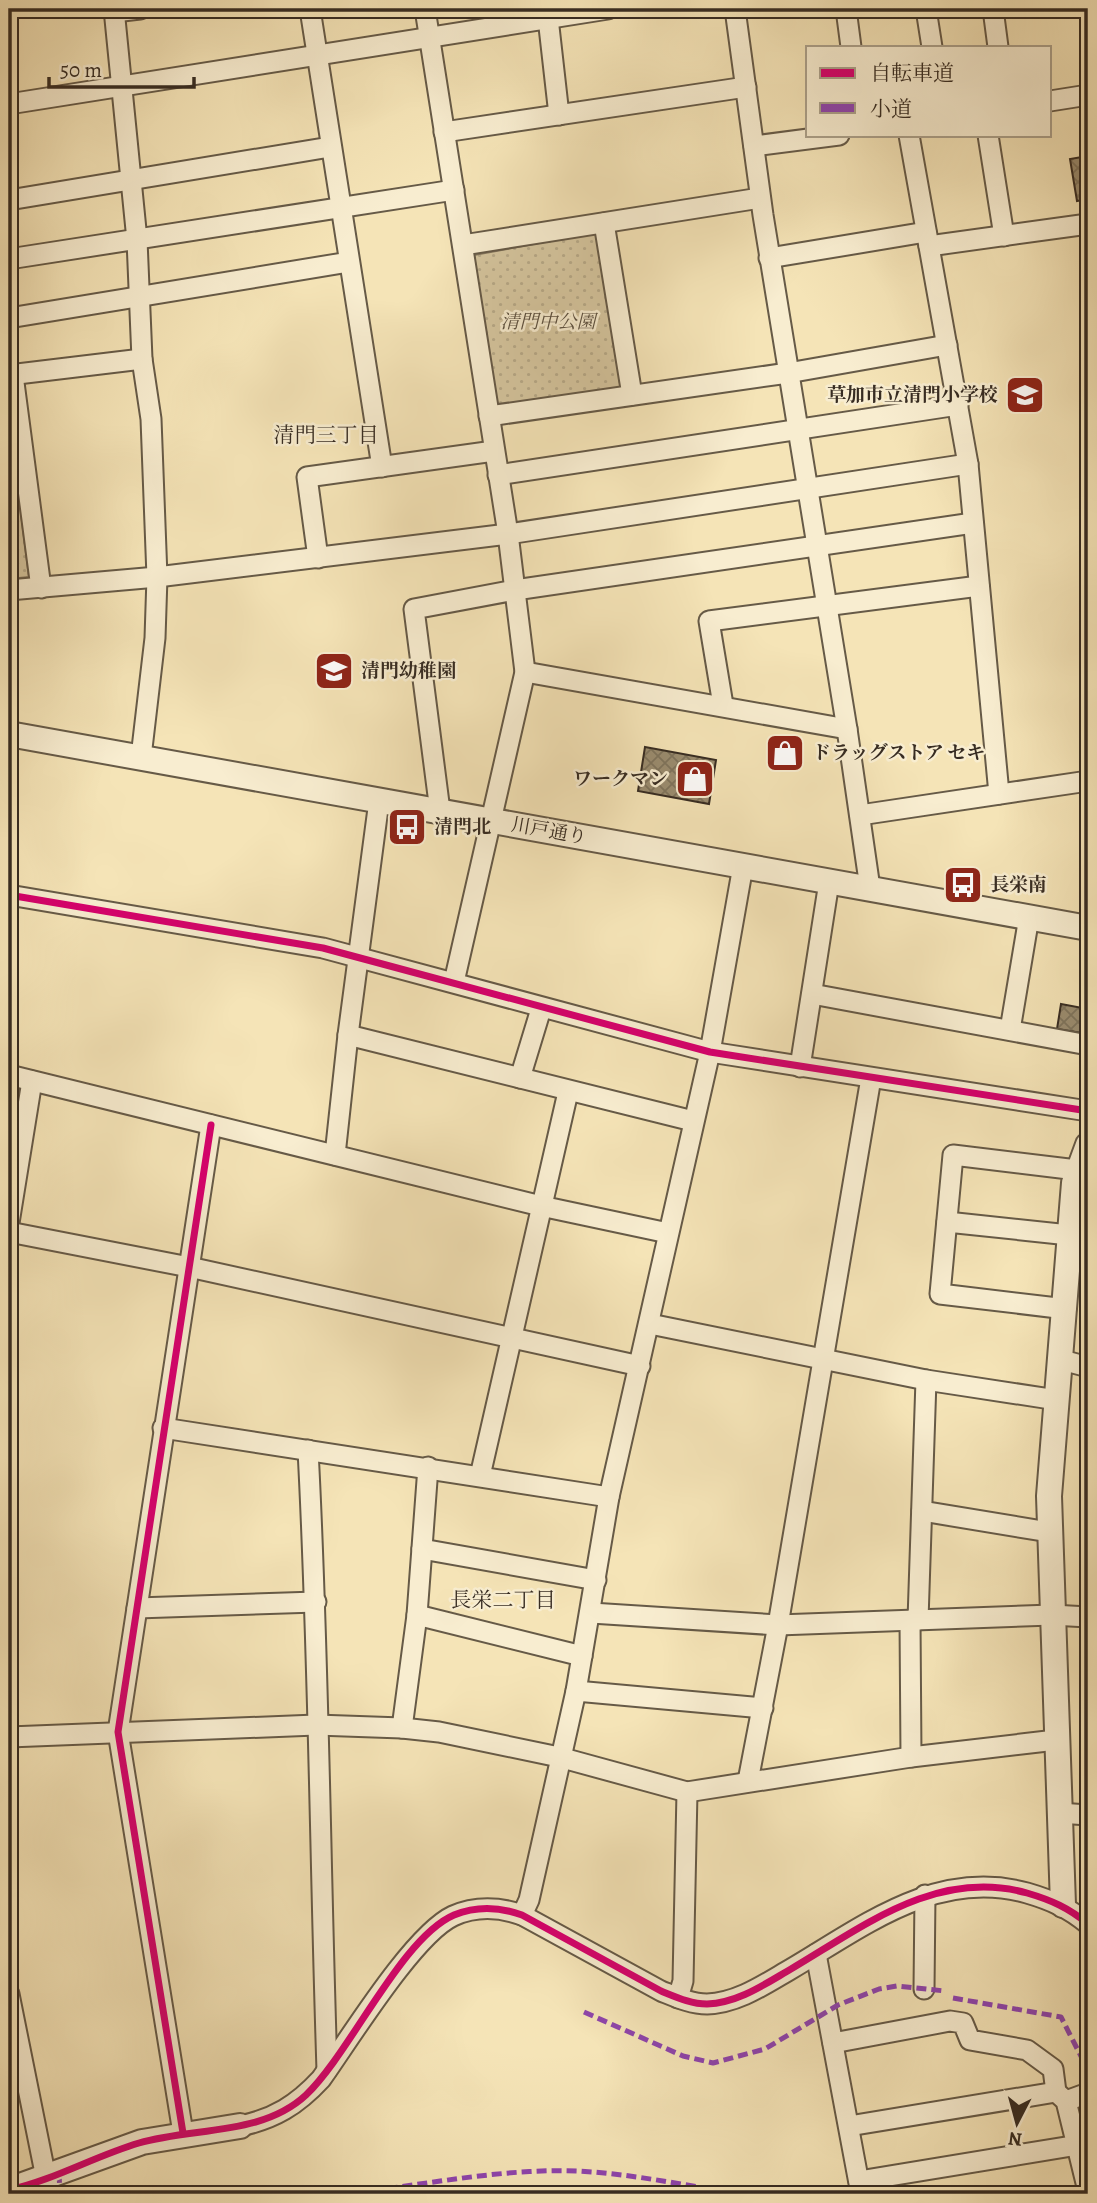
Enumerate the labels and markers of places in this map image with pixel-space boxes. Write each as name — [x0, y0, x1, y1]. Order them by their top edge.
school or university icon: 草加市立清門小学校 — [1004, 374, 1046, 416]
place label: 草加市立清門小学校 — [827, 382, 998, 408]
school or university icon: 清門幼稚園 — [313, 650, 355, 692]
place label: 清門幼稚園 — [361, 658, 456, 684]
shop icon: ドラッグストア セキ — [764, 732, 806, 774]
place label: ドラッグストア セキ — [812, 740, 985, 766]
shop icon: ワークマン — [674, 758, 716, 800]
place label: ワークマン — [573, 766, 668, 792]
bus stop icon: 清門北 — [386, 806, 428, 848]
place label: 清門北 — [434, 814, 491, 840]
bus stop icon: 長栄南 — [942, 864, 984, 906]
place label: 長栄南 — [990, 872, 1047, 898]

